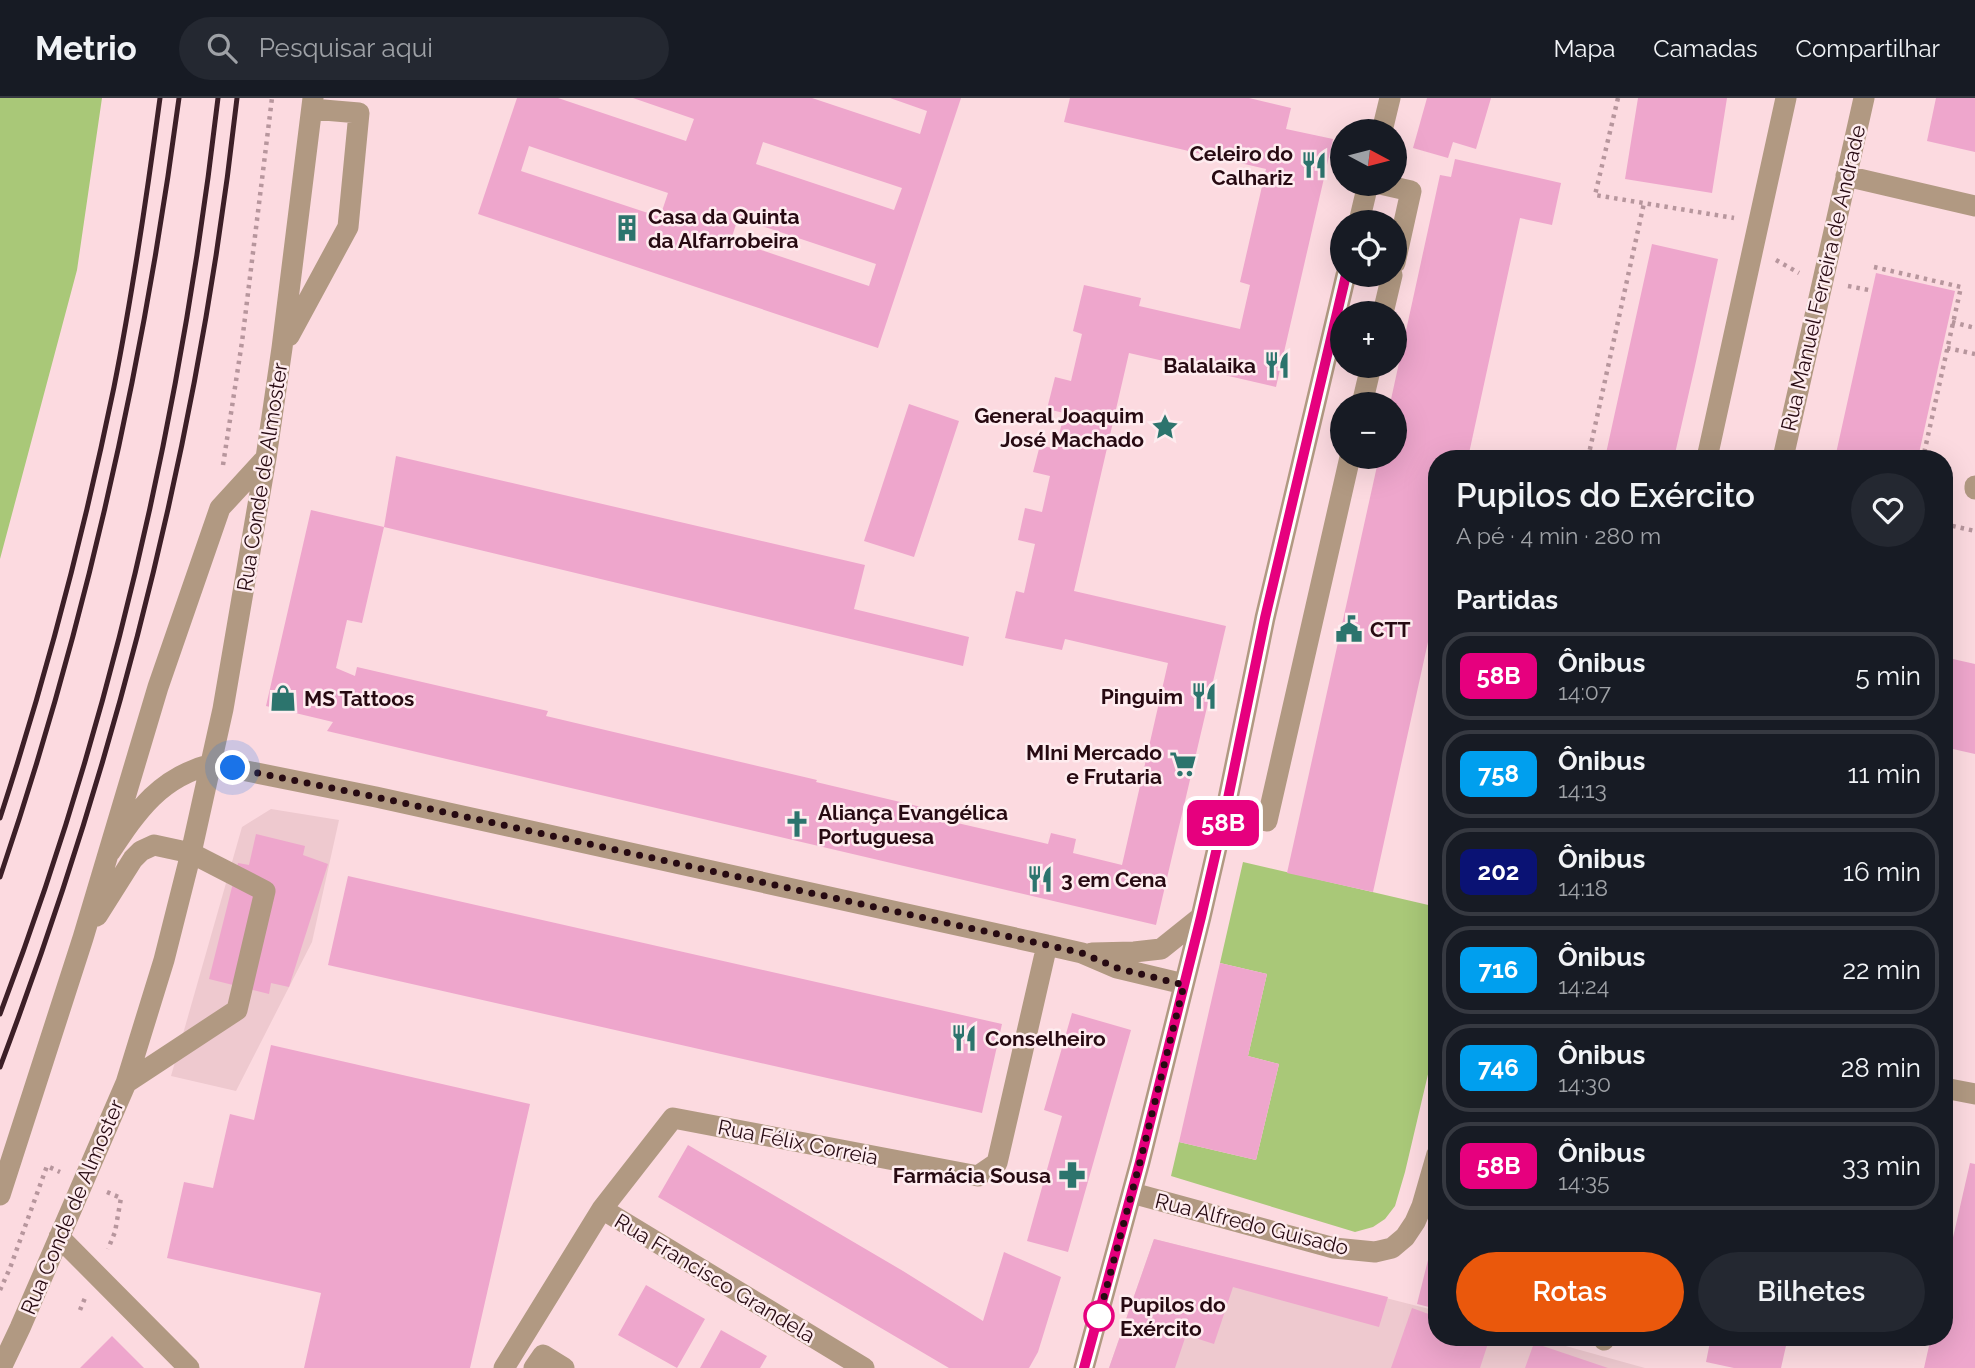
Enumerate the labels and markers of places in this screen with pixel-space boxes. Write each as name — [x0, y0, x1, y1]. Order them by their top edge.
place label: Celeiro do Calhariz — [1189, 141, 1293, 190]
restaurant icon: Celeiro do Calhariz — [1299, 150, 1329, 180]
place label: Casa da Quinta da Alfarrobeira — [648, 204, 800, 253]
building icon: Casa da Quinta da Alfarrobeira — [612, 213, 642, 243]
restaurant icon: Balalaika — [1262, 350, 1292, 380]
place label: Balalaika — [1163, 353, 1256, 378]
place label: General Joaquim José Machado — [974, 403, 1144, 452]
place icon: General Joaquim José Machado — [1150, 412, 1180, 442]
public building icon: CTT — [1334, 614, 1364, 644]
place label: CTT — [1370, 617, 1410, 642]
restaurant icon: Pinguim — [1189, 681, 1219, 711]
shop icon: MS Tattoos — [268, 683, 298, 713]
place label: Pinguim — [1101, 684, 1183, 709]
place label: MS Tattoos — [304, 686, 414, 711]
place label: MIni Mercado e Frutaria — [1026, 740, 1162, 789]
supermarket icon: MIni Mercado e Frutaria — [1168, 749, 1198, 779]
place label: Aliança Evangélica Portuguesa — [818, 800, 1008, 849]
church icon: Aliança Evangélica Portuguesa — [782, 809, 812, 839]
restaurant icon: 3 em Cena — [1025, 864, 1055, 894]
place label: 3 em Cena — [1061, 867, 1167, 892]
restaurant icon: Conselheiro — [949, 1023, 979, 1053]
place label: Conselheiro — [985, 1026, 1106, 1051]
pharmacy icon: Farmácia Sousa — [1057, 1160, 1087, 1190]
place label: Farmácia Sousa — [893, 1163, 1051, 1188]
place label: Pupilos do Exército — [1120, 1292, 1226, 1341]
marker: Pupilos do Exército — [1084, 1301, 1114, 1331]

